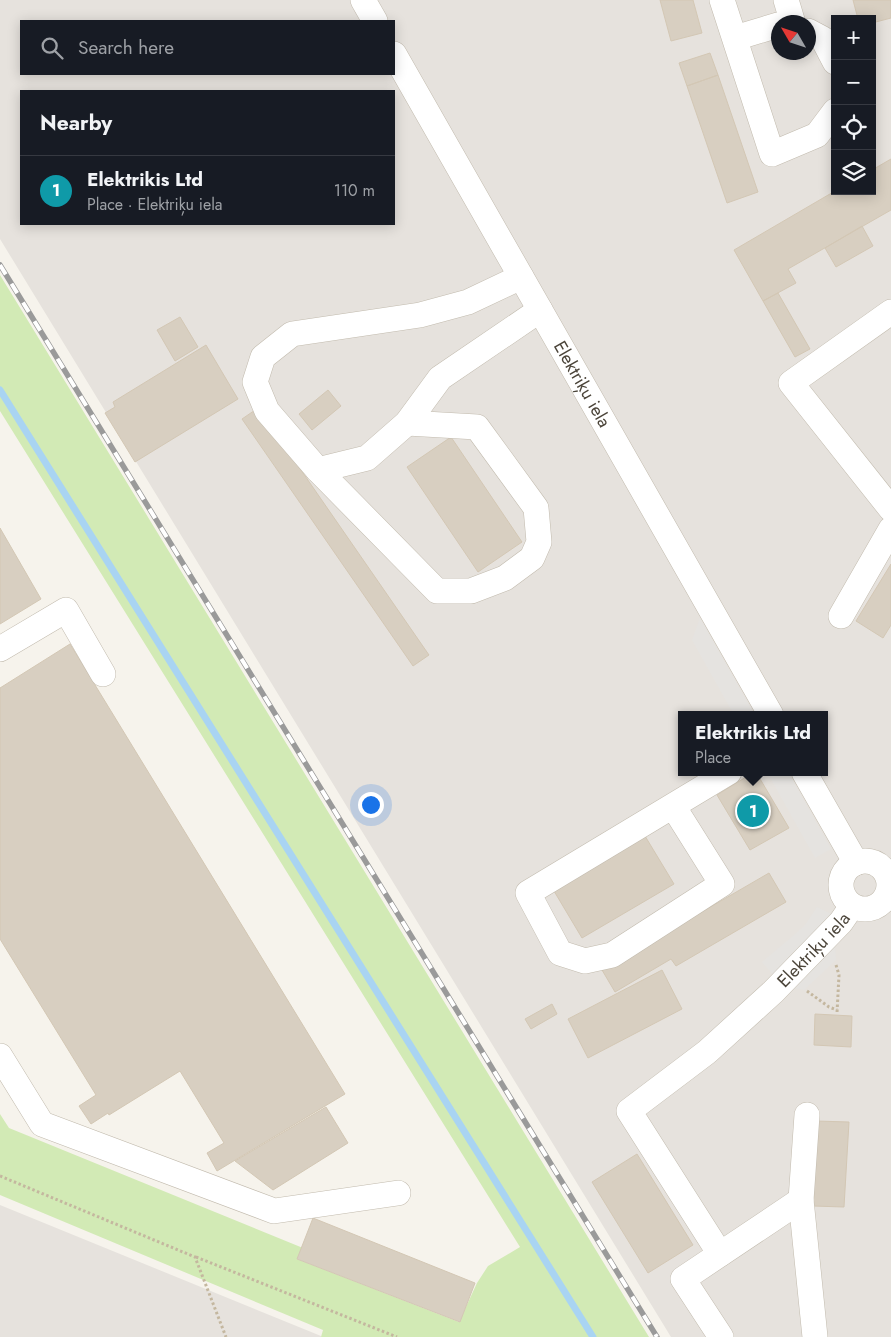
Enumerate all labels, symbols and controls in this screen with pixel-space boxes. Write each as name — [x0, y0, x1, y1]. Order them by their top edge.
north arrow — [771, 15, 816, 60]
map controls — [831, 15, 876, 195]
button: + — [831, 15, 876, 60]
search box — [20, 20, 395, 75]
icon: search — [38, 34, 66, 62]
text: Search here — [78, 34, 174, 61]
button: − — [831, 60, 876, 105]
button: locate — [831, 105, 876, 150]
text: Nearby — [40, 108, 112, 138]
button: layers — [831, 150, 876, 195]
text: Elektrikis Ltd — [87, 166, 203, 193]
text: 1 — [52, 179, 60, 202]
text: 110 m — [334, 179, 375, 202]
text: Place · Elektriķu iela — [87, 193, 223, 216]
street label: Elektriķu iela — [547, 336, 617, 432]
popup — [678, 711, 828, 776]
text: Elektrikis Ltd — [695, 719, 811, 746]
text: Place — [695, 746, 731, 769]
your location — [358, 792, 384, 818]
pin: 1 — [737, 792, 769, 830]
street label: Elektriķu iela — [771, 907, 857, 993]

